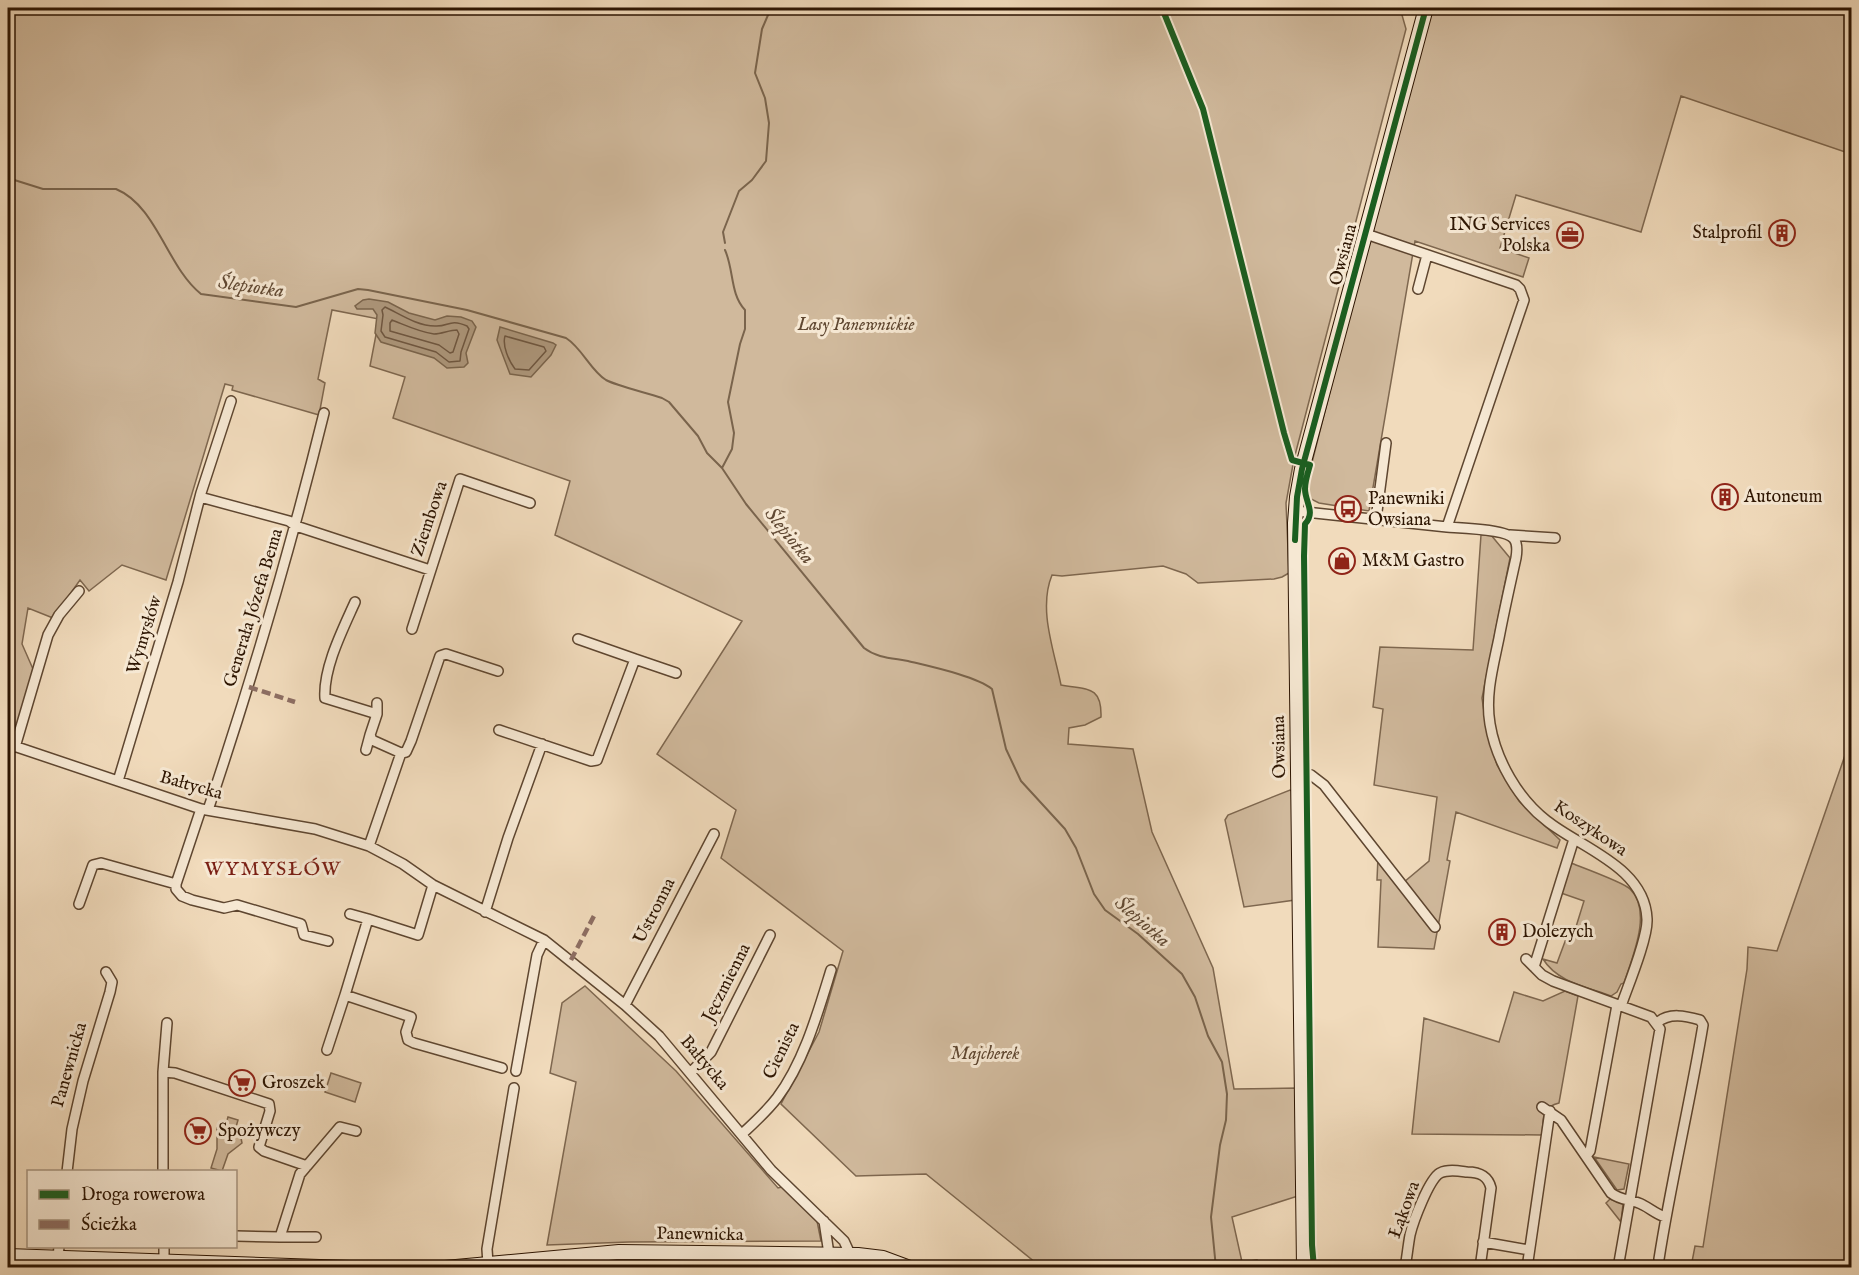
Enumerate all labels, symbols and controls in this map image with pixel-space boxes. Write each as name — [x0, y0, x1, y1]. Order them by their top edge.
place label: ING Services Polska — [1450, 214, 1550, 258]
building icon: Stalprofil — [1767, 218, 1797, 248]
office icon: ING Services Polska — [1555, 220, 1585, 250]
street label: Owsiana — [1325, 221, 1363, 288]
place label: Stalprofil — [1692, 222, 1762, 245]
water label: Ślepiotka — [217, 268, 286, 304]
park label: Lasy Panewnickie — [796, 314, 915, 337]
street label: Ziembowa — [406, 478, 454, 560]
building icon: Autoneum — [1710, 482, 1740, 512]
place label: Autoneum — [1743, 486, 1822, 509]
place label: Panewniki Owsiana — [1368, 488, 1445, 532]
bus stop icon: Panewniki Owsiana — [1333, 494, 1363, 524]
water label: Ślepiotka — [758, 501, 821, 570]
street label: Generała Józefa Bema — [219, 526, 289, 690]
shop icon: M&M Gastro — [1327, 546, 1357, 576]
place label: M&M Gastro — [1362, 550, 1465, 573]
street label: Wymysłów — [122, 592, 168, 677]
street label: Owsiana — [1268, 715, 1292, 779]
street label: Bałtycka — [157, 766, 225, 806]
street label: Koszykowa — [1549, 796, 1632, 862]
district label: WYMYSŁÓW — [204, 857, 342, 882]
street label: Ustronna — [629, 874, 681, 948]
water label: Ślepiotka — [1109, 889, 1177, 953]
building icon: Dolezych — [1487, 917, 1517, 947]
place label: Dolezych — [1522, 921, 1594, 944]
street label: Jęczmienna — [697, 940, 757, 1028]
street label: Cienista — [758, 1019, 806, 1083]
street label: Panewnicka — [47, 1020, 93, 1110]
street label: Bałtycka — [674, 1031, 734, 1095]
park label: Majcherek — [950, 1043, 1020, 1066]
supermarket icon: Groszek — [227, 1068, 257, 1098]
place label: Groszek — [262, 1072, 326, 1095]
supermarket icon: Spożywczy — [183, 1116, 213, 1146]
place label: Spożywczy — [218, 1120, 301, 1143]
legend — [27, 1170, 237, 1248]
street label: Łąkowa — [1384, 1178, 1426, 1242]
text: Droga rowerowa — [81, 1184, 205, 1207]
text: Ścieżka — [81, 1212, 137, 1237]
street label: Panewnicka — [656, 1223, 744, 1247]

